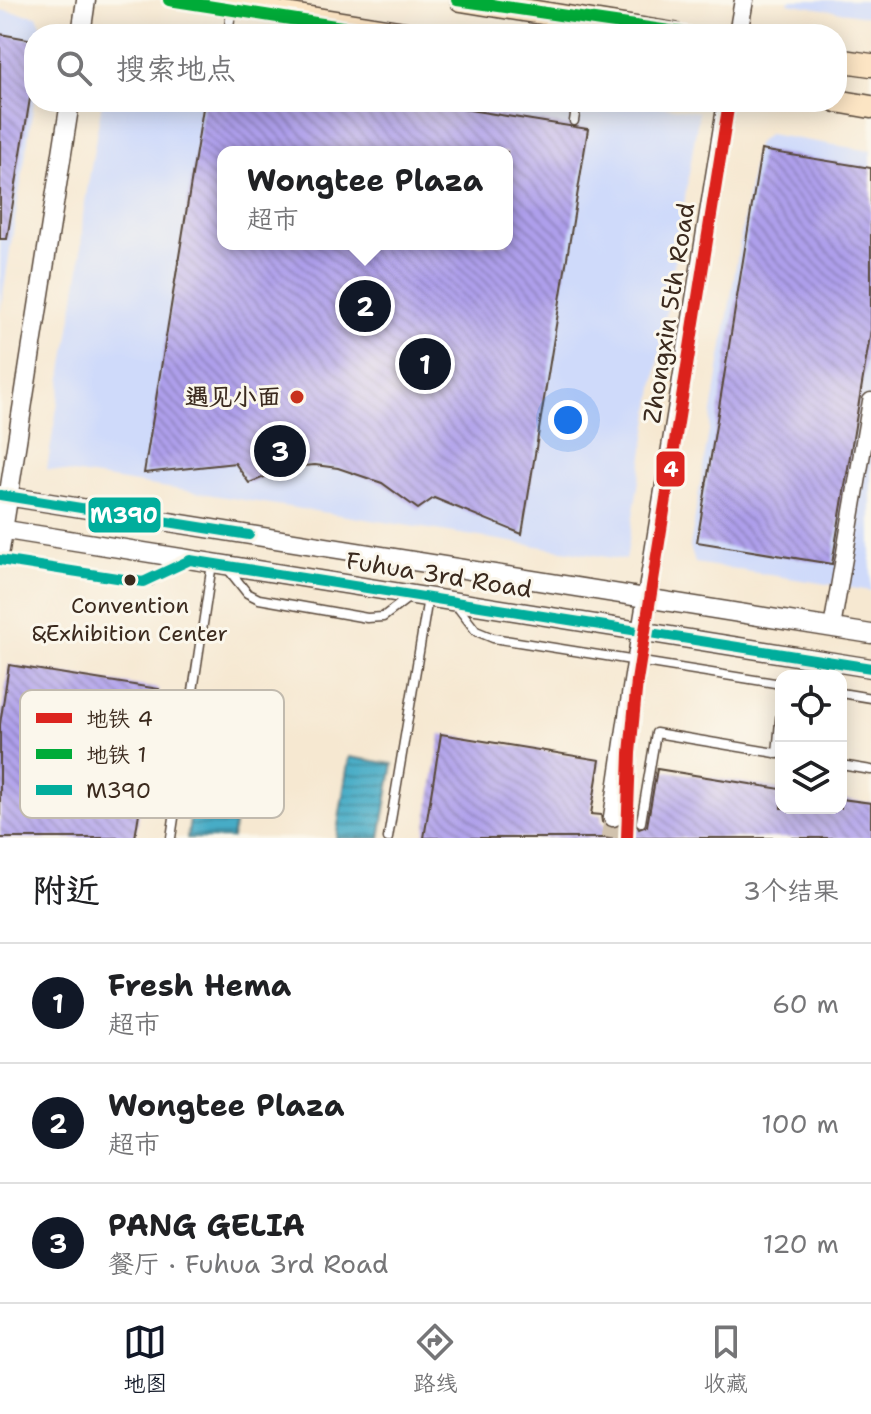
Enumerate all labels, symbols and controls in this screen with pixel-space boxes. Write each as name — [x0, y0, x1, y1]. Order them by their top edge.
search box — [24, 24, 847, 112]
icon: search — [52, 46, 96, 90]
text: 搜索地点 — [116, 48, 236, 89]
popup — [217, 146, 513, 250]
text: Wongtee Plaza — [247, 160, 483, 201]
street label: Zhongxin 5th Road — [636, 200, 702, 426]
text: 超市 — [247, 201, 299, 236]
pin: 2 — [339, 276, 391, 336]
pin: 1 — [399, 334, 451, 394]
place label: 遇见小面 — [185, 381, 281, 413]
marker: 遇见小面 — [288, 388, 306, 406]
your location — [548, 400, 588, 440]
pin: 3 — [254, 421, 306, 481]
line badge: 4 — [655, 450, 686, 488]
text: 4 — [663, 455, 679, 484]
line badge: M390 — [87, 496, 162, 534]
text: M390 — [90, 501, 158, 530]
street label: Fuhua 3rd Road — [344, 545, 534, 605]
marker: Convention &Exhibition Center — [122, 572, 138, 588]
place label: Convention &Exhibition Center — [32, 591, 228, 648]
map controls — [775, 670, 847, 814]
button: locate — [775, 670, 847, 742]
legend — [20, 690, 284, 818]
text: 地铁 4 — [86, 704, 153, 733]
text: 地铁 1 — [86, 740, 147, 769]
button: layers — [775, 742, 847, 814]
text: M390 — [86, 776, 151, 805]
text: 附近 — [32, 867, 100, 913]
text: 3个结果 — [743, 873, 839, 908]
text: Fresh Hema — [108, 965, 291, 1006]
text: 1 — [52, 986, 64, 1021]
text: 60 m — [772, 986, 839, 1021]
text: 超市 — [108, 1006, 160, 1041]
text: Wongtee Plaza — [108, 1085, 344, 1126]
text: 2 — [49, 1106, 67, 1141]
text: 100 m — [761, 1106, 839, 1141]
text: 超市 — [108, 1126, 160, 1161]
text: PANG GELIA — [108, 1205, 305, 1246]
text: 3 — [49, 1226, 67, 1261]
text: 120 m — [763, 1226, 839, 1261]
text: 餐厅 · Fuhua 3rd Road — [108, 1246, 388, 1281]
tab: 地图 — [123, 1320, 167, 1398]
tab: 路线 — [413, 1320, 458, 1398]
tab: 收藏 — [704, 1320, 748, 1398]

